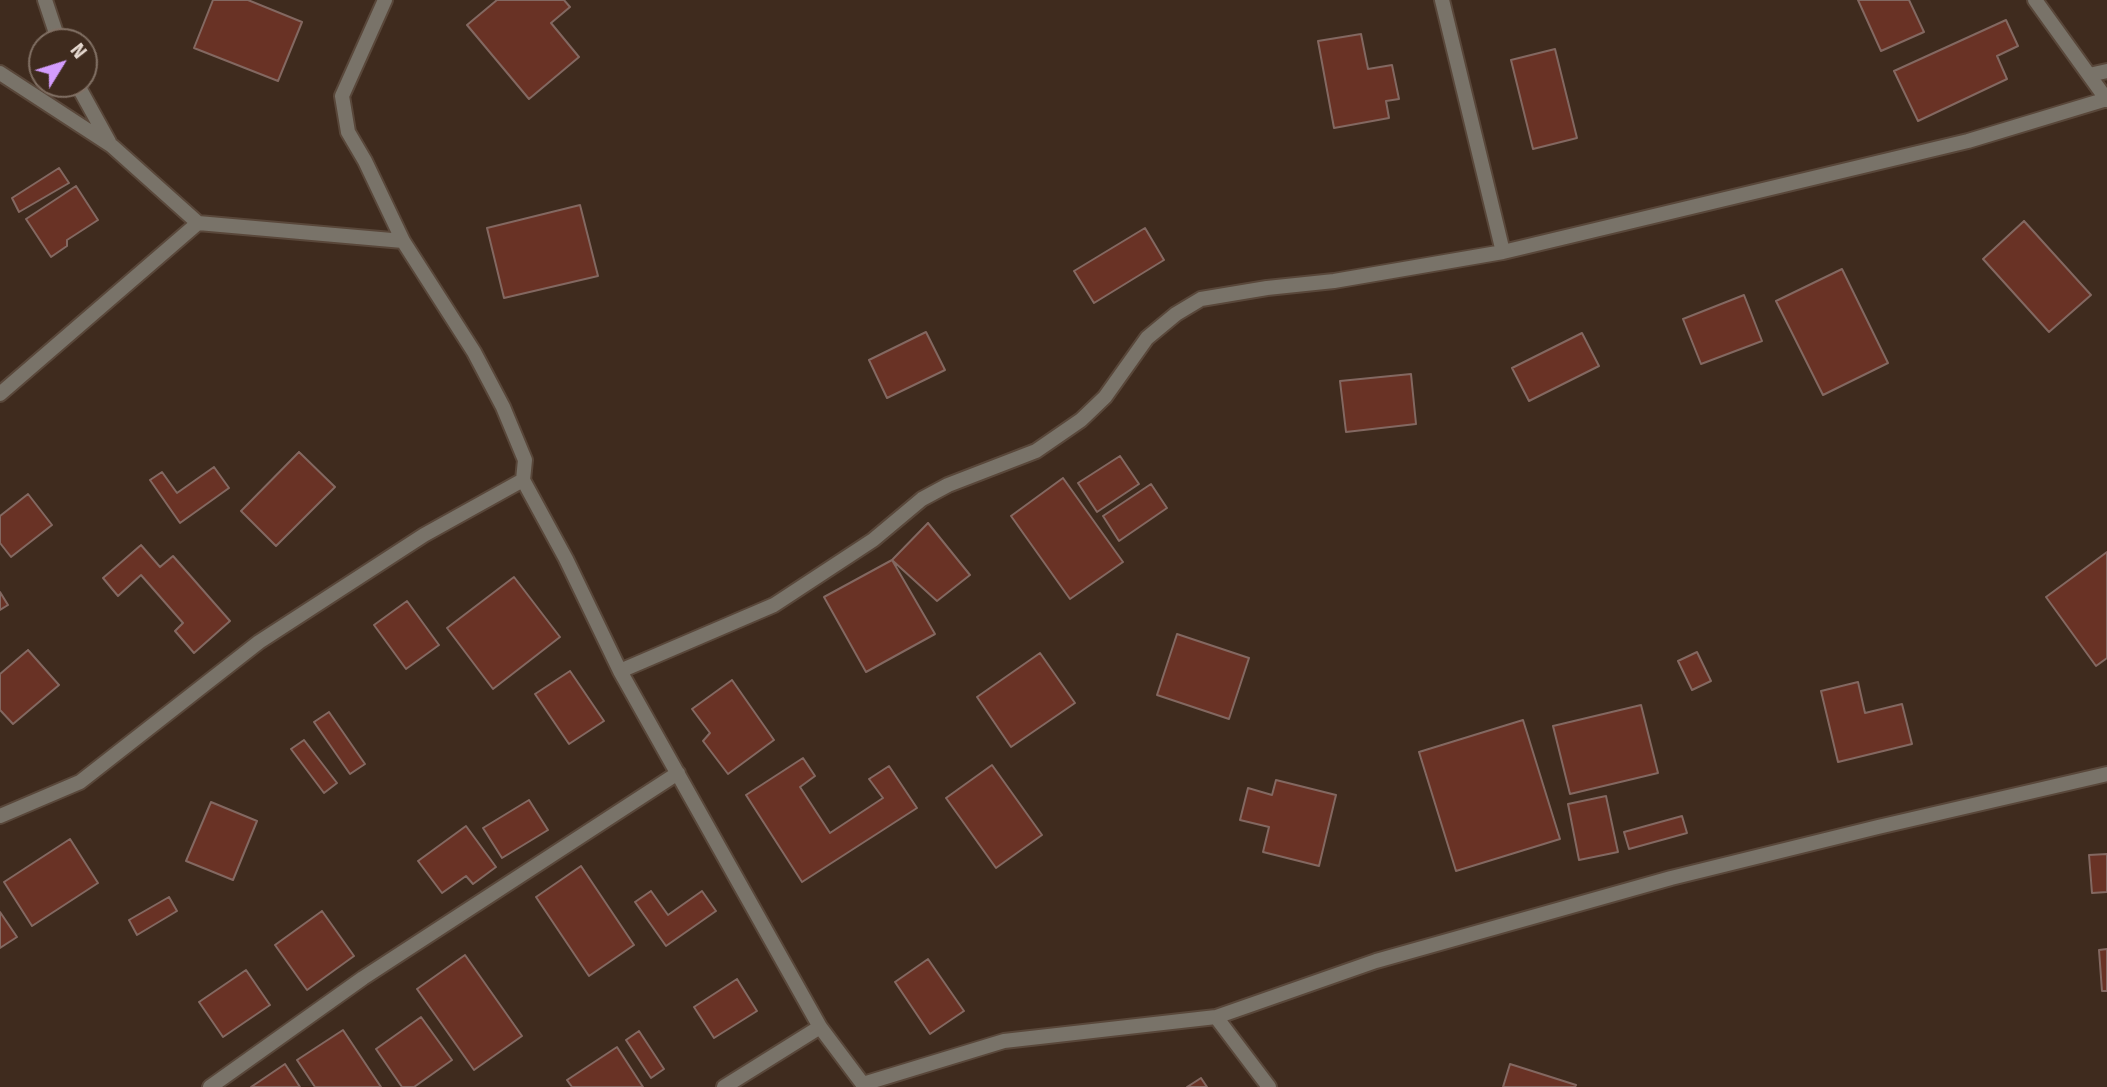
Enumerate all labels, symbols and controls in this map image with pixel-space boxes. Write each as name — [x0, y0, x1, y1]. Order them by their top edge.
north arrow — [28, 28, 98, 98]
text: N — [65, 39, 91, 63]

